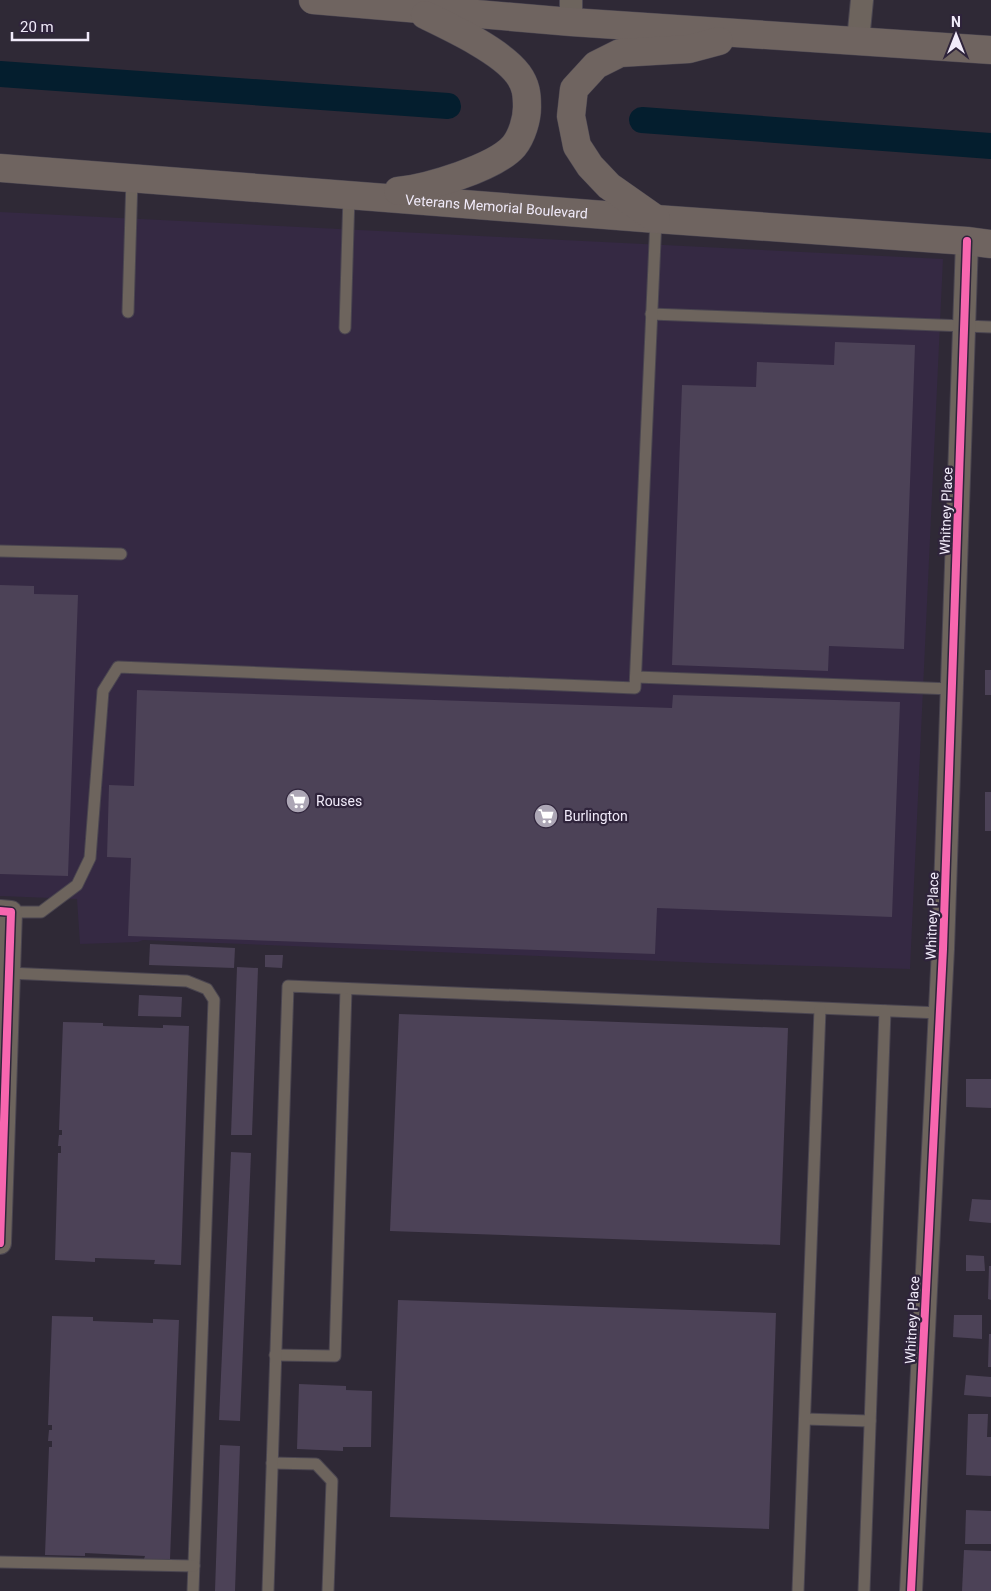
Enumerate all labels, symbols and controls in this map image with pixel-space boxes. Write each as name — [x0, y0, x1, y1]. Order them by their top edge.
scale bar — [12, 10, 89, 42]
north arrow — [931, 10, 981, 60]
text: N — [951, 14, 961, 30]
text: 20 m — [20, 18, 54, 36]
street label: Veterans Memorial Boulevard — [405, 192, 588, 222]
street label: Whitney Place — [936, 467, 956, 555]
supermarket icon: Rouses — [285, 788, 311, 814]
place label: Rouses — [316, 793, 362, 809]
supermarket icon: Burlington — [533, 803, 559, 829]
place label: Burlington — [564, 808, 628, 824]
street label: Whitney Place — [922, 872, 942, 960]
street label: Whitney Place — [902, 1276, 922, 1364]

